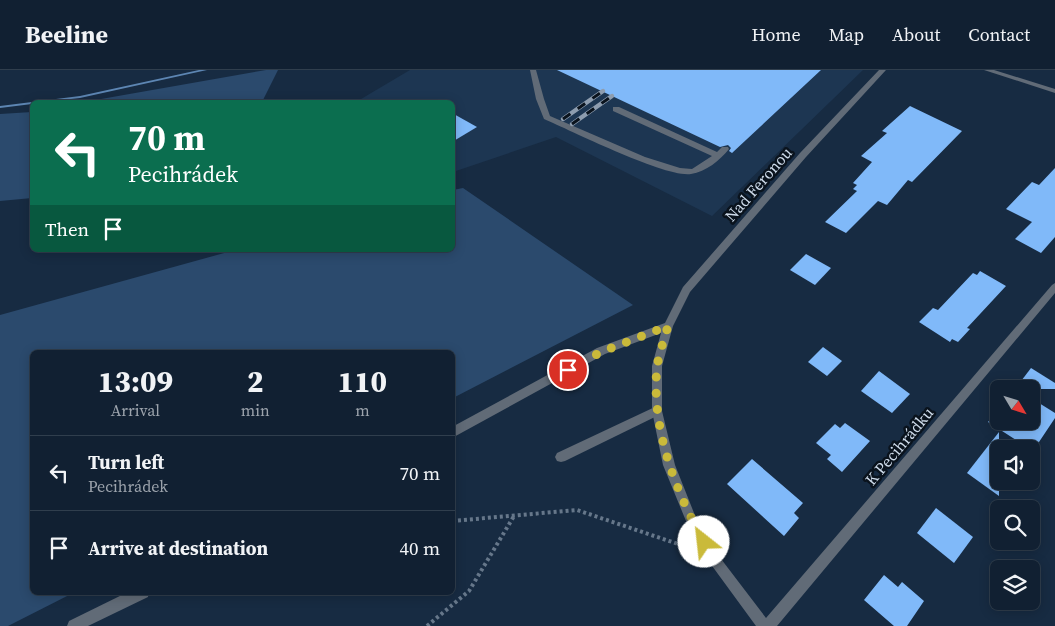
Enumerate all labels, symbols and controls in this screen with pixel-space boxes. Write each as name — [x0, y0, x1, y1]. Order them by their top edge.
text: Beeline — [25, 18, 108, 51]
text: Home — [752, 22, 801, 47]
text: Map — [829, 22, 864, 47]
text: About — [892, 22, 940, 47]
text: Contact — [968, 22, 1030, 47]
text: 70 m — [128, 114, 205, 162]
icon: left — [45, 120, 110, 185]
street label: Nad Feronou — [719, 142, 797, 226]
text: Pecihrádek — [128, 159, 238, 189]
icon: arrive — [99, 215, 127, 243]
text: Then — [45, 216, 89, 242]
pin — [547, 349, 589, 391]
icon: arrive — [554, 356, 582, 384]
text: 13:09 — [98, 361, 173, 402]
text: 2 — [247, 361, 264, 402]
text: 110 — [338, 361, 387, 402]
north arrow — [990, 380, 1040, 430]
map controls — [990, 380, 1040, 610]
text: Arrival — [111, 399, 160, 421]
text: min — [241, 399, 270, 421]
text: m — [355, 399, 370, 421]
street label: K Pecihrádku — [860, 402, 938, 490]
button: sound — [990, 440, 1040, 490]
text: Turn left — [88, 449, 164, 475]
icon: left — [45, 459, 73, 487]
text: 70 m — [399, 460, 440, 486]
text: Pecihrádek — [88, 475, 168, 497]
button: search — [990, 500, 1040, 550]
position arrow — [677, 515, 729, 567]
icon: arrive — [45, 534, 73, 562]
text: Arrive at destination — [88, 535, 268, 561]
text: 40 m — [399, 535, 440, 561]
button: layers — [990, 560, 1040, 610]

